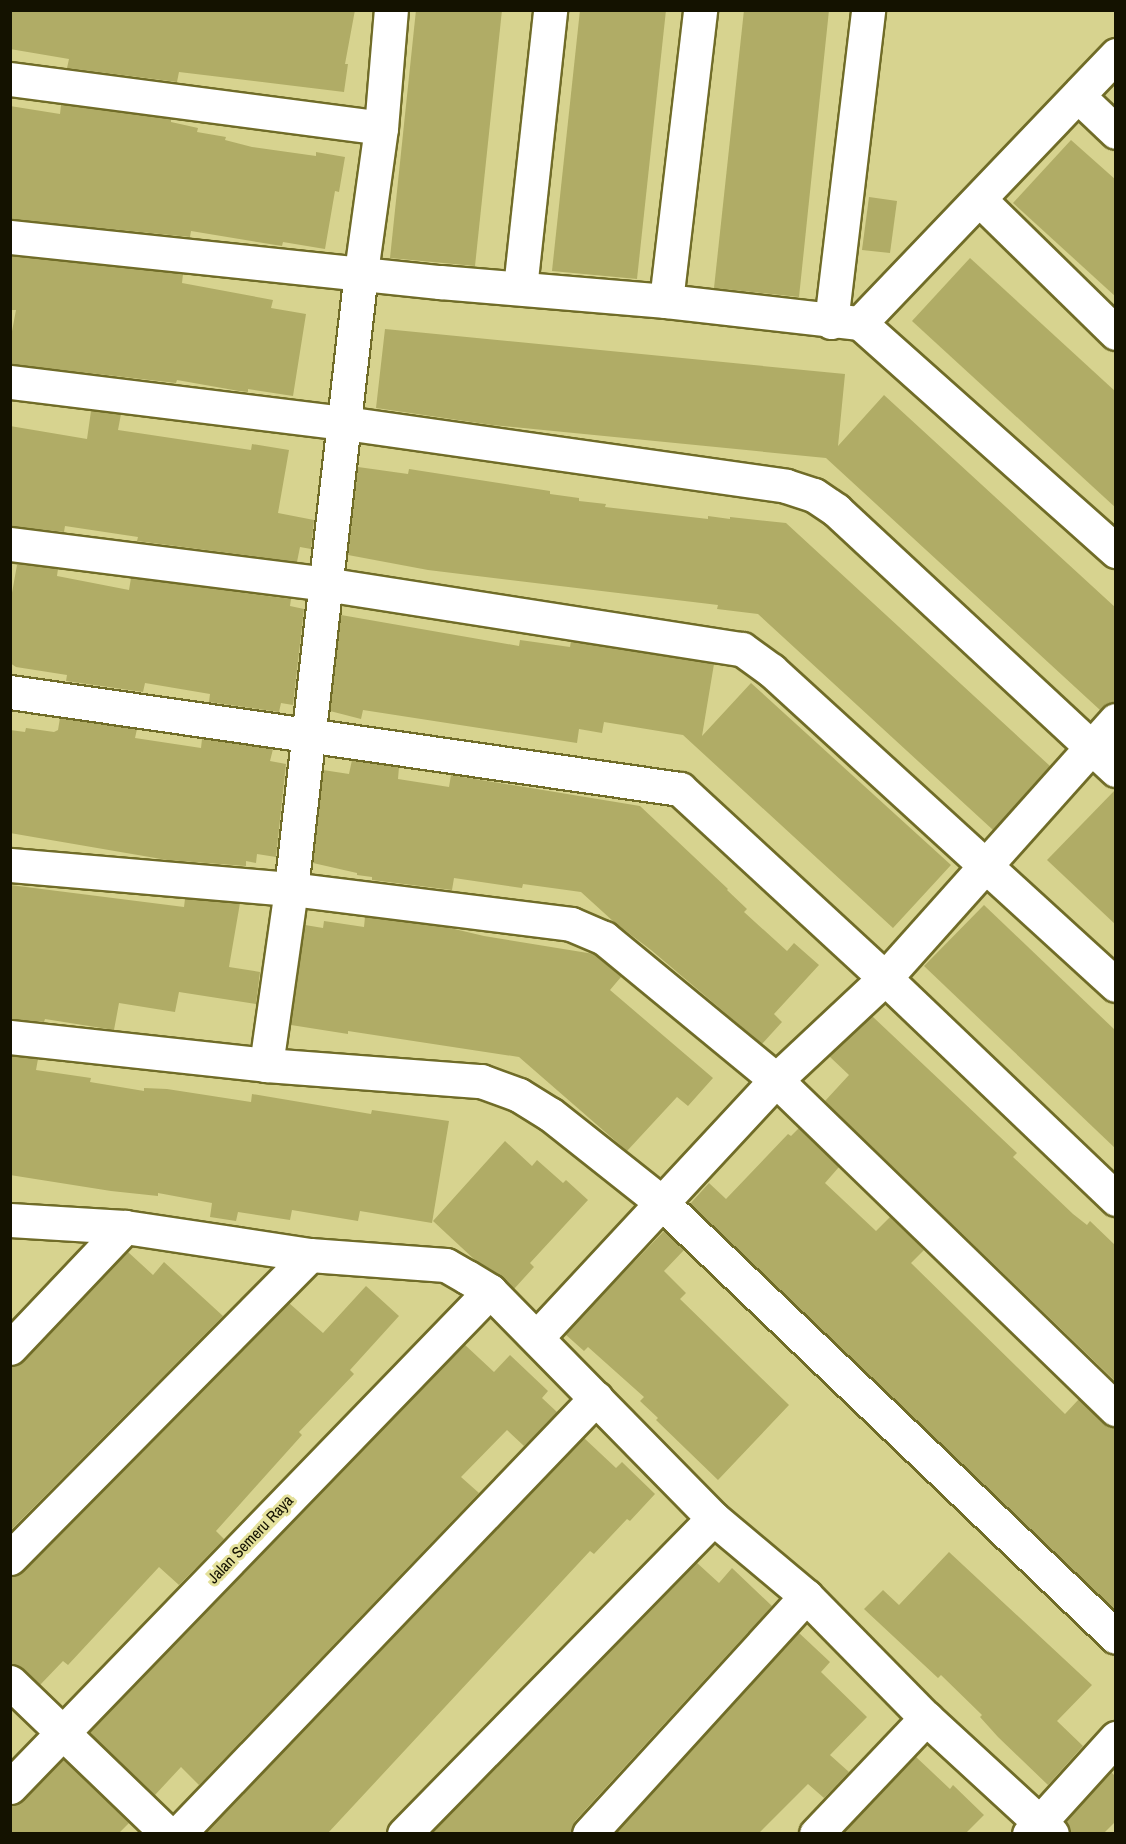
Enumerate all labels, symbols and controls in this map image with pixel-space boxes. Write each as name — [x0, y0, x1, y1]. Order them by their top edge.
street label: Jalan Semeru Raya — [203, 1491, 297, 1587]

